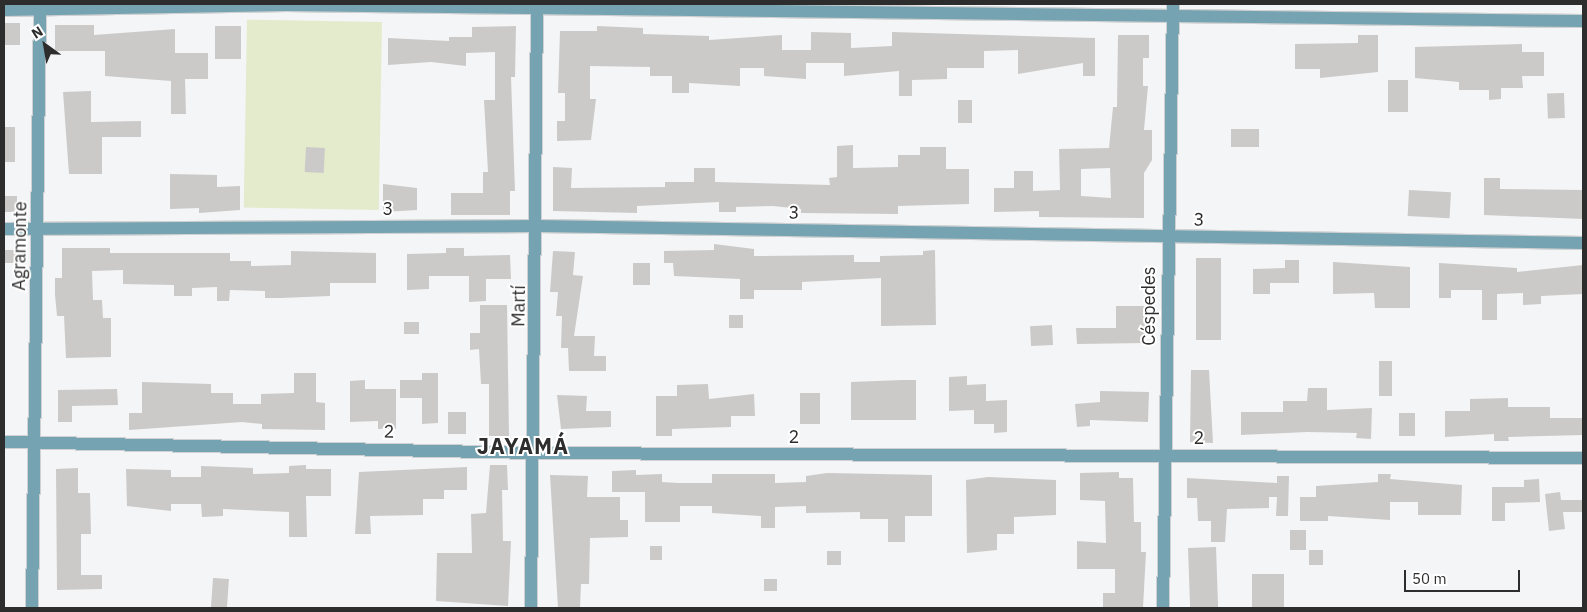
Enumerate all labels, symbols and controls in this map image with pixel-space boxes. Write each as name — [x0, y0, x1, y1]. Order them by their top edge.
north arrow — [20, 20, 70, 70]
text: N — [28, 22, 46, 43]
street label: 3 — [383, 198, 393, 220]
street label: Agramonte — [8, 201, 32, 291]
street label: 3 — [788, 202, 800, 224]
street label: 3 — [1193, 209, 1205, 231]
street label: Céspedes — [1138, 266, 1160, 346]
street label: Martí — [508, 285, 530, 327]
street label: 2 — [383, 421, 395, 443]
street label: 2 — [789, 426, 799, 448]
street label: 2 — [1194, 427, 1204, 449]
district label: JAYAMÁ — [476, 433, 570, 459]
scale bar — [1407, 560, 1523, 592]
text: 50 m — [1412, 569, 1447, 588]

